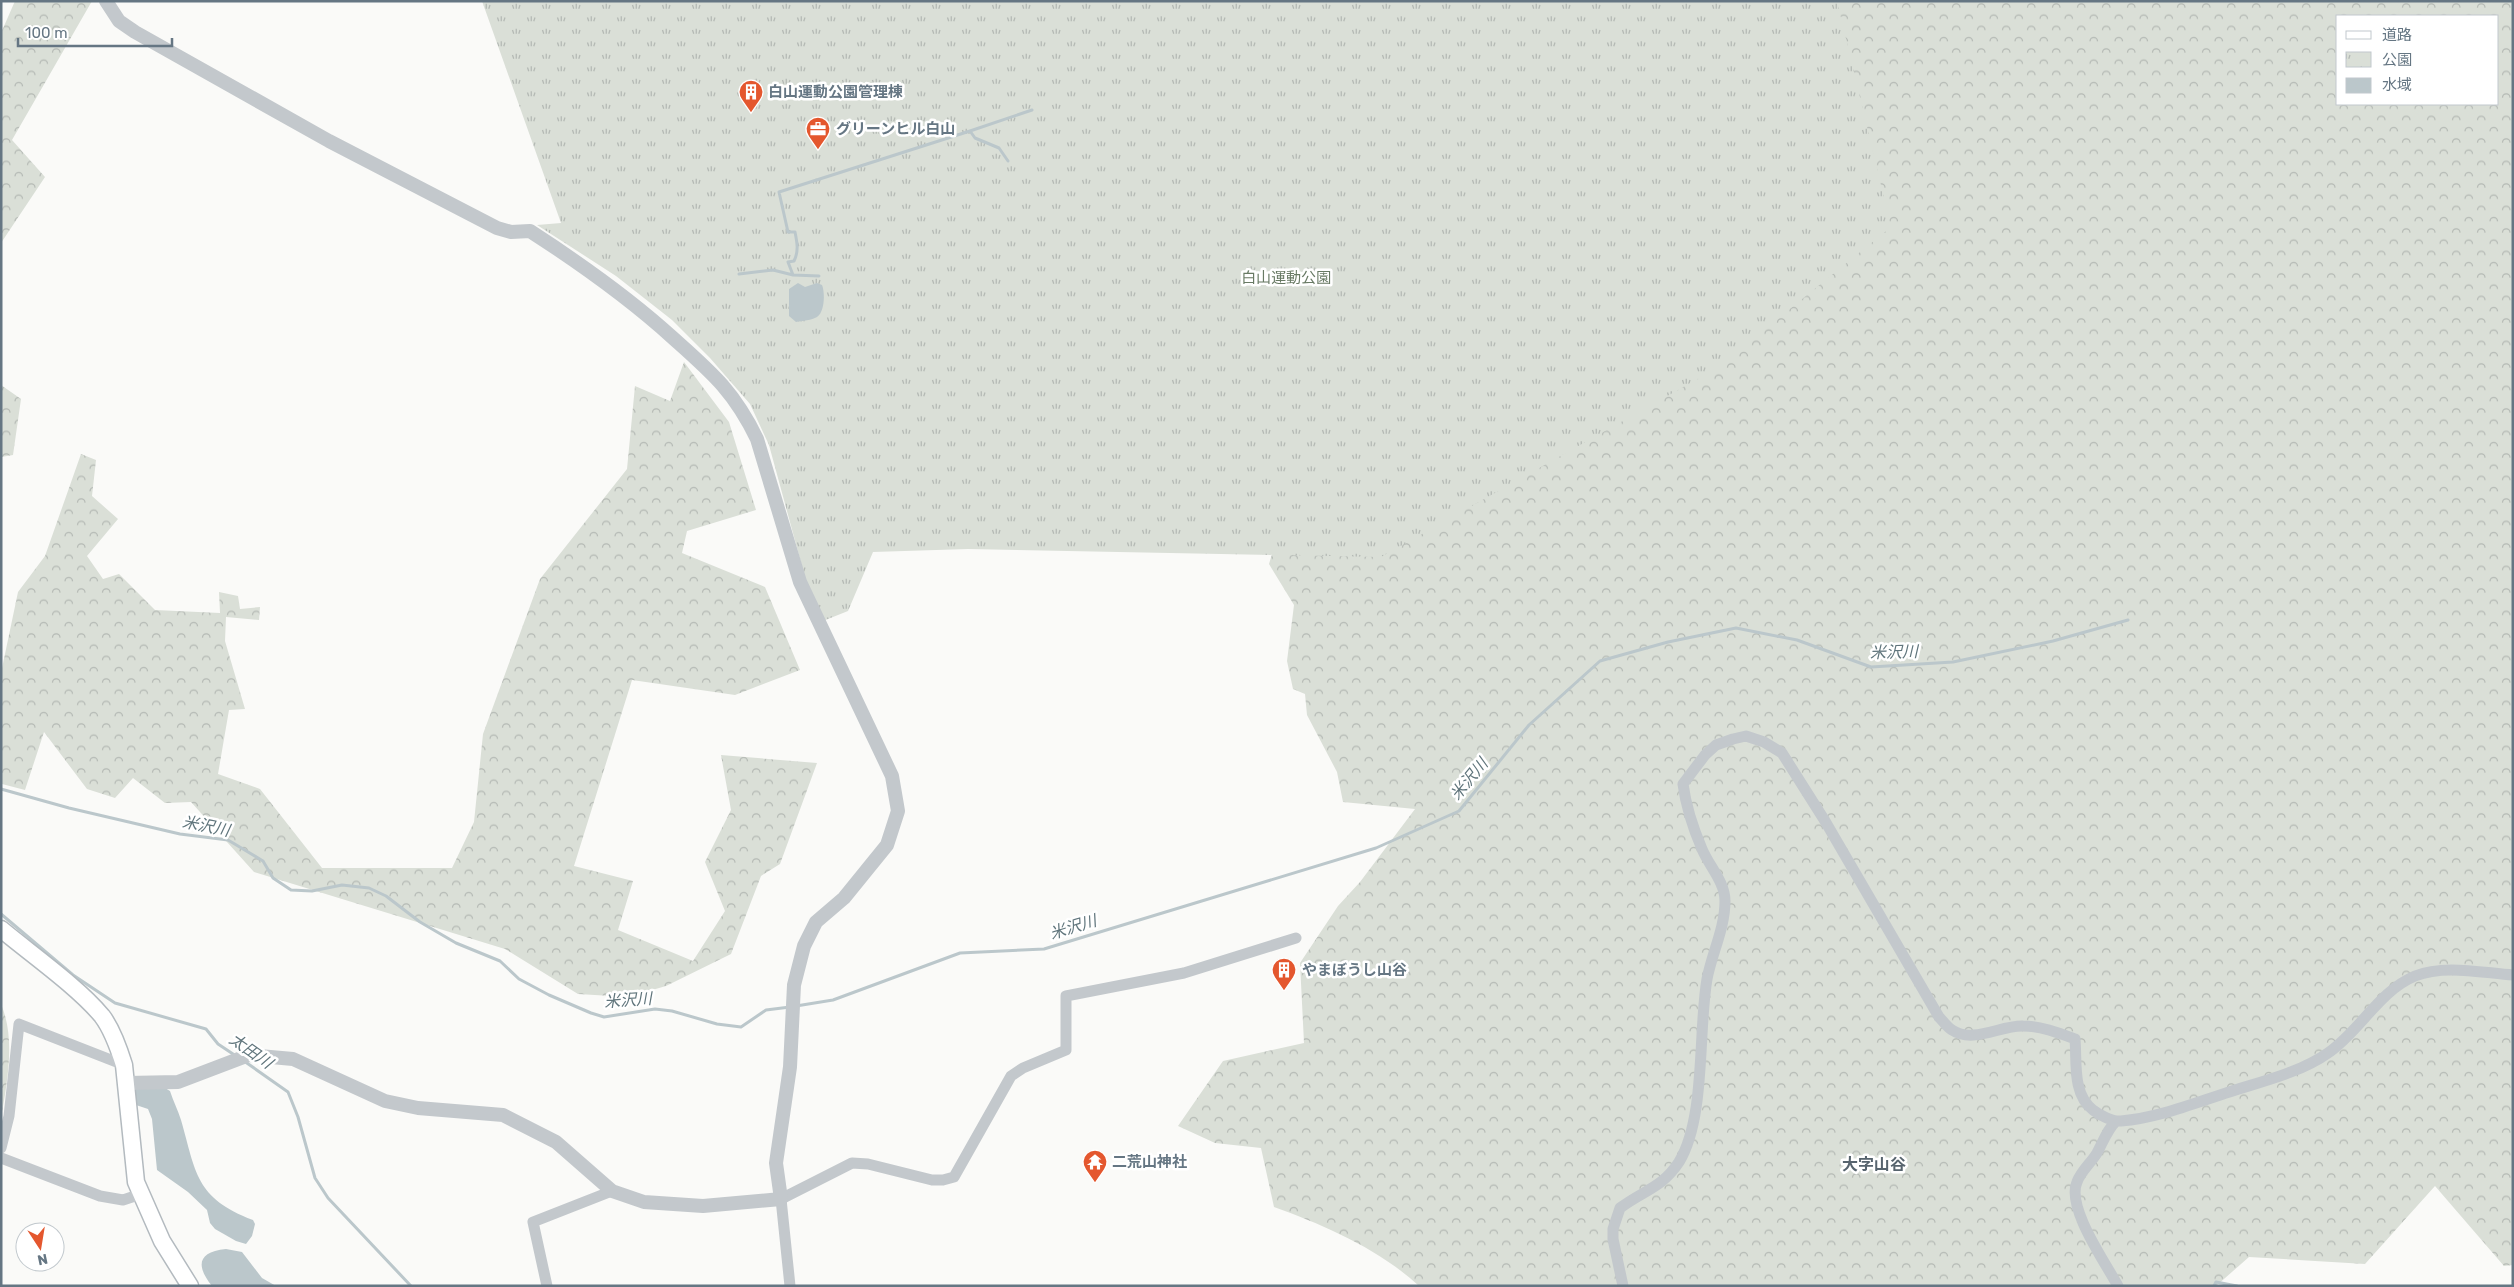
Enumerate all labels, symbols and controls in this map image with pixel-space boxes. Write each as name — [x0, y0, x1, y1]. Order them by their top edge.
scale bar — [18, 15, 171, 47]
legend — [2336, 15, 2499, 105]
text: 100 m — [25, 24, 67, 42]
text: 道路 — [2382, 26, 2412, 44]
text: 公園 — [2382, 51, 2412, 69]
text: 水域 — [2382, 76, 2412, 94]
building icon: 白山運動公園管理棟 — [738, 79, 764, 113]
place label: 白山運動公園管理棟 — [768, 83, 903, 101]
office icon: グリーンヒル白山 — [805, 116, 831, 150]
place label: グリーンヒル白山 — [836, 120, 955, 138]
park label: 白山運動公園 — [1241, 269, 1331, 287]
water label: 米沢川 — [1870, 642, 1920, 662]
water label: 米沢川 — [1446, 753, 1493, 803]
water label: 米沢川 — [181, 812, 233, 840]
water label: 米沢川 — [1047, 910, 1101, 943]
building icon: やまぼうし山谷 — [1271, 957, 1297, 991]
place label: やまぼうし山谷 — [1302, 961, 1407, 979]
water label: 米沢川 — [603, 989, 655, 1011]
water label: 太田川 — [226, 1029, 278, 1074]
temple icon: 二荒山神社 — [1082, 1149, 1108, 1183]
place label: 二荒山神社 — [1112, 1153, 1187, 1171]
district label: 大字山谷 — [1842, 1155, 1906, 1174]
north arrow — [15, 1222, 65, 1272]
text: N — [36, 1250, 49, 1269]

